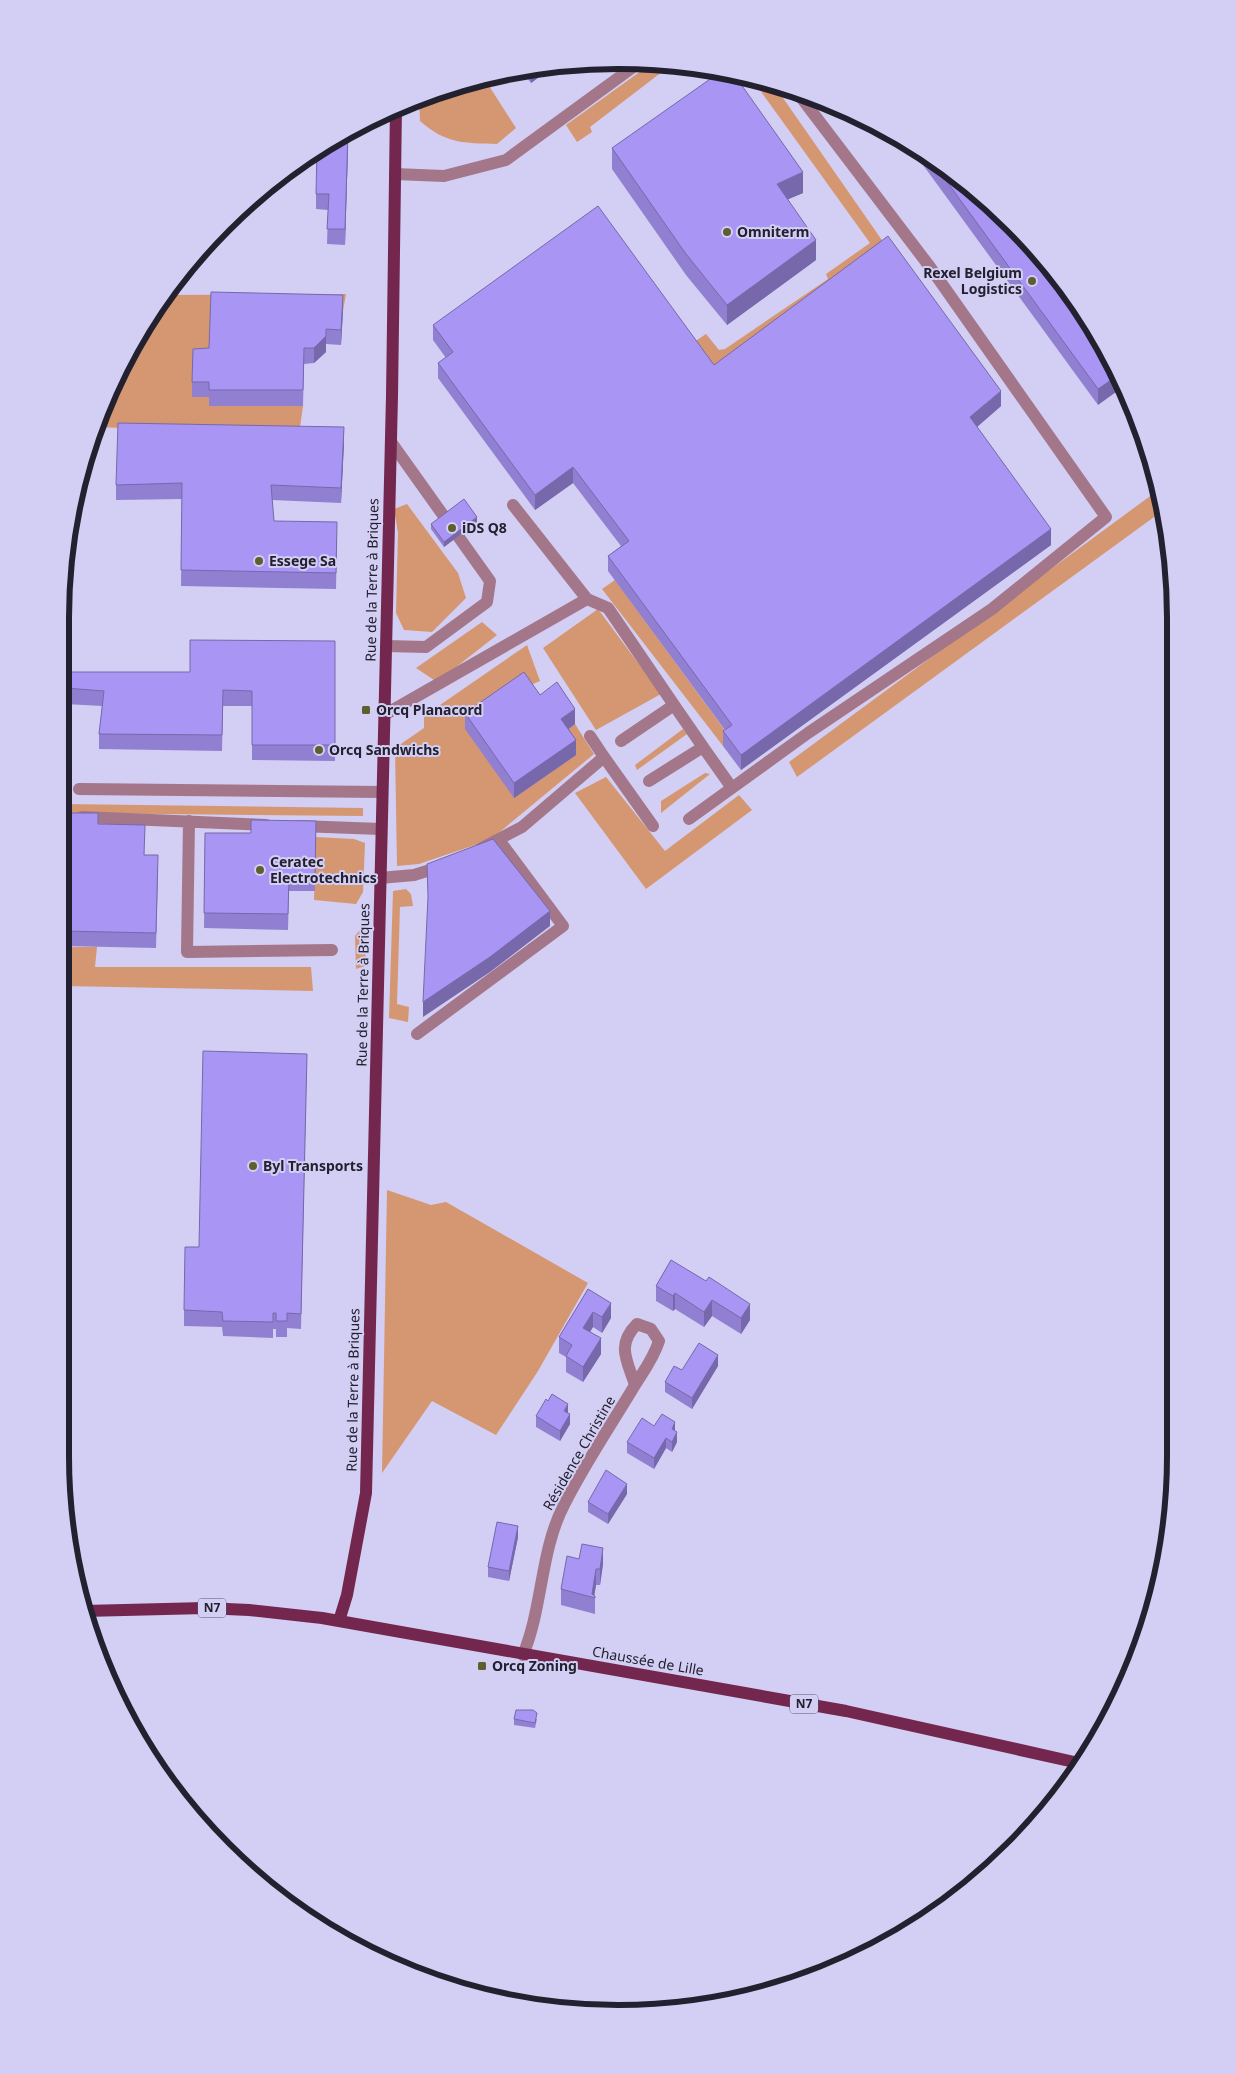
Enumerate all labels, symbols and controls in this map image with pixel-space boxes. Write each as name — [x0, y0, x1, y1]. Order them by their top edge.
place label: Omniterm — [737, 222, 809, 241]
marker: Omniterm — [721, 226, 733, 238]
place label: Rexel Belgium Logistics — [923, 263, 1022, 298]
marker: Rexel Belgium Logistics — [1026, 275, 1038, 287]
street label: Rue de la Terre à Briques — [361, 498, 382, 662]
place label: iDS Q8 — [462, 518, 507, 537]
marker: iDS Q8 — [446, 522, 458, 534]
place label: Essege Sa — [269, 551, 336, 570]
marker: Essege Sa — [253, 555, 265, 567]
place label: Orcq Planacord — [376, 700, 482, 719]
marker: Orcq Planacord — [360, 704, 372, 716]
place label: Orcq Sandwichs — [329, 740, 439, 759]
marker: Orcq Sandwichs — [313, 744, 325, 756]
place label: Ceratec Electrotechnics — [270, 852, 377, 887]
marker: Ceratec Electrotechnics — [254, 864, 266, 876]
street label: Rue de la Terre à Briques — [352, 903, 373, 1067]
place label: Byl Transports — [263, 1156, 363, 1175]
marker: Byl Transports — [247, 1160, 259, 1172]
street label: Rue de la Terre à Briques — [342, 1308, 363, 1472]
street label: Résidence Christine — [538, 1392, 619, 1513]
road number: N7 — [198, 1599, 226, 1618]
street label: Chaussée de Lille — [591, 1641, 706, 1680]
place label: Orcq Zoning — [492, 1656, 577, 1675]
marker: Orcq Zoning — [476, 1660, 488, 1672]
road number: N7 — [790, 1695, 818, 1714]

